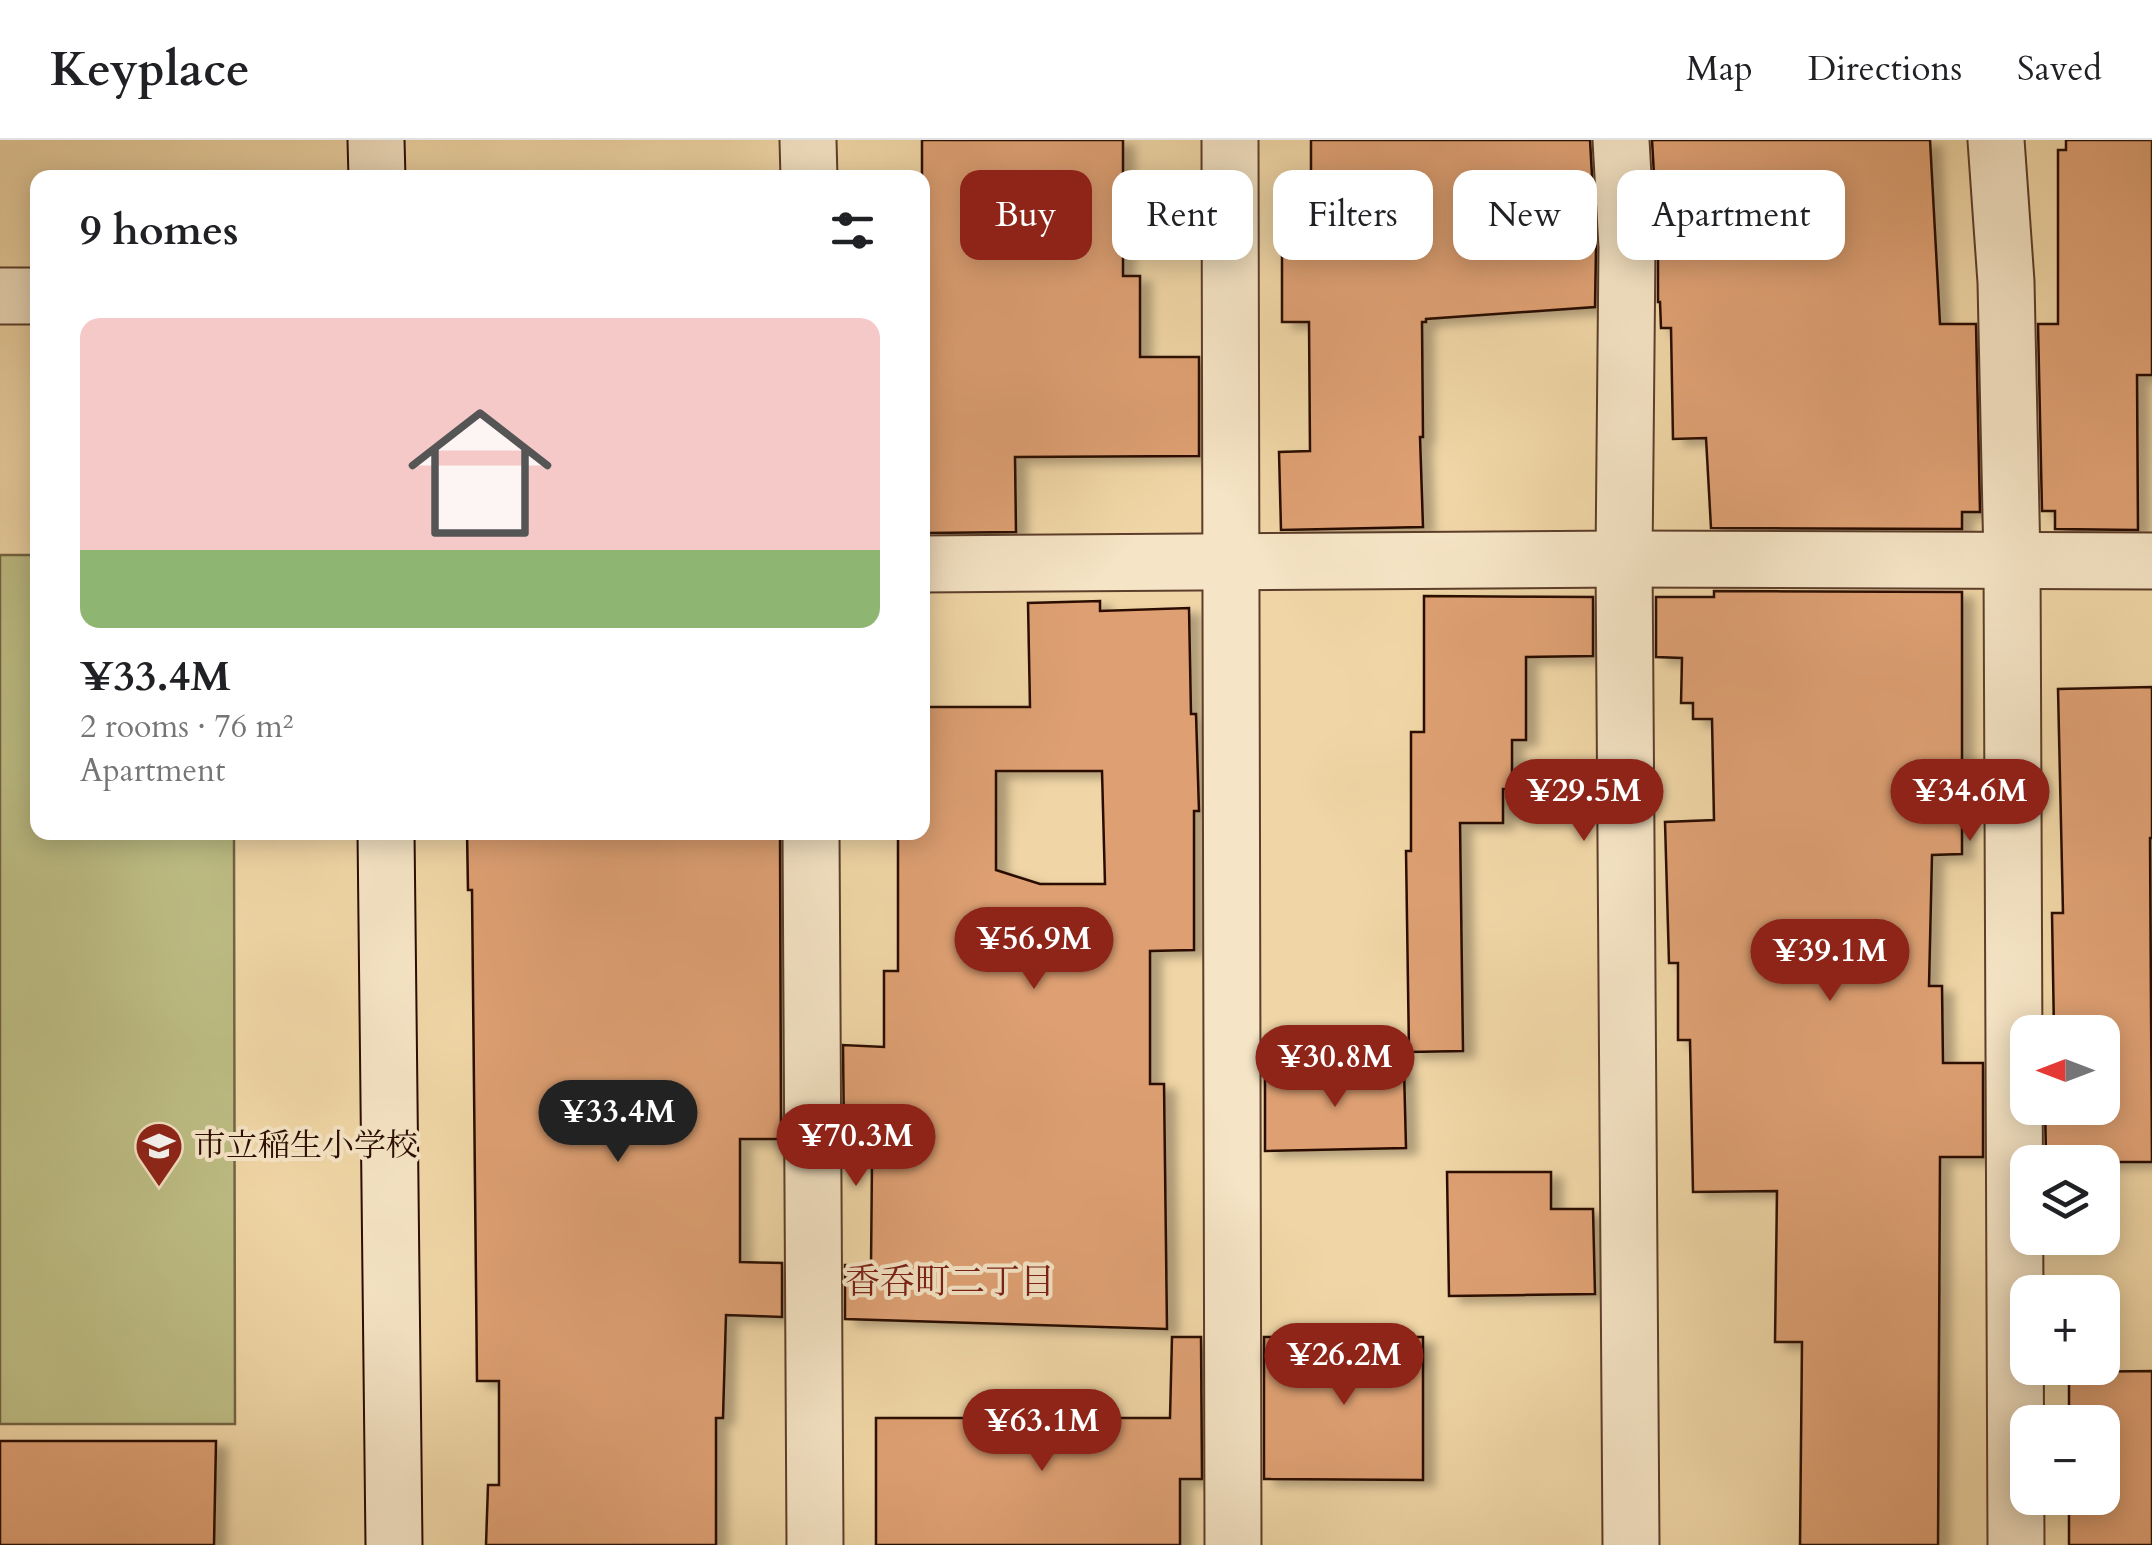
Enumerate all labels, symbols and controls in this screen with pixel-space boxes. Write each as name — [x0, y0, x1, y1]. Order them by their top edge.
text: Keyplace — [50, 37, 250, 102]
text: Map — [1686, 45, 1753, 93]
text: Directions — [1808, 45, 1962, 93]
text: Saved — [2017, 45, 2102, 93]
chip: Buy — [960, 170, 1092, 260]
chip: Rent — [1112, 170, 1253, 260]
chip: Filters — [1273, 170, 1433, 260]
chip: New — [1453, 170, 1597, 260]
chip: Apartment — [1617, 170, 1845, 260]
text: 9 homes — [80, 202, 238, 259]
icon: filters — [825, 203, 880, 258]
icon: home — [390, 383, 570, 563]
text: ¥33.4M — [80, 648, 231, 705]
text: 2 rooms · 76 m² — [80, 705, 293, 749]
text: Apartment — [80, 749, 225, 793]
pin: ¥29.5M — [1503, 759, 1665, 844]
pin: ¥34.6M — [1889, 759, 2051, 844]
text: ¥29.5M — [1526, 769, 1642, 813]
text: ¥34.6M — [1912, 769, 2028, 813]
pin: ¥56.9M — [953, 907, 1115, 992]
text: ¥56.9M — [976, 917, 1092, 961]
pin: ¥39.1M — [1749, 919, 1911, 1004]
text: ¥39.1M — [1772, 929, 1888, 973]
north arrow — [2010, 1015, 2120, 1125]
map controls — [2010, 1015, 2120, 1515]
pin: ¥30.8M — [1254, 1025, 1416, 1110]
text: ¥30.8M — [1277, 1035, 1393, 1079]
pin: ¥33.4M — [537, 1080, 699, 1165]
text: ¥33.4M — [560, 1090, 676, 1134]
pin: ¥70.3M — [775, 1104, 937, 1189]
text: ¥70.3M — [798, 1114, 914, 1158]
school or university icon: 市立稲生小学校 — [133, 1120, 185, 1188]
place label: 市立稲生小学校 — [194, 1124, 418, 1168]
button: layers — [2010, 1145, 2120, 1255]
district label: 香呑町二丁目 — [845, 1258, 1055, 1306]
button: + — [2010, 1275, 2120, 1385]
pin: ¥26.2M — [1263, 1323, 1425, 1408]
text: ¥26.2M — [1286, 1333, 1402, 1377]
pin: ¥63.1M — [961, 1389, 1123, 1474]
text: ¥63.1M — [984, 1399, 1100, 1443]
button: − — [2010, 1405, 2120, 1515]

